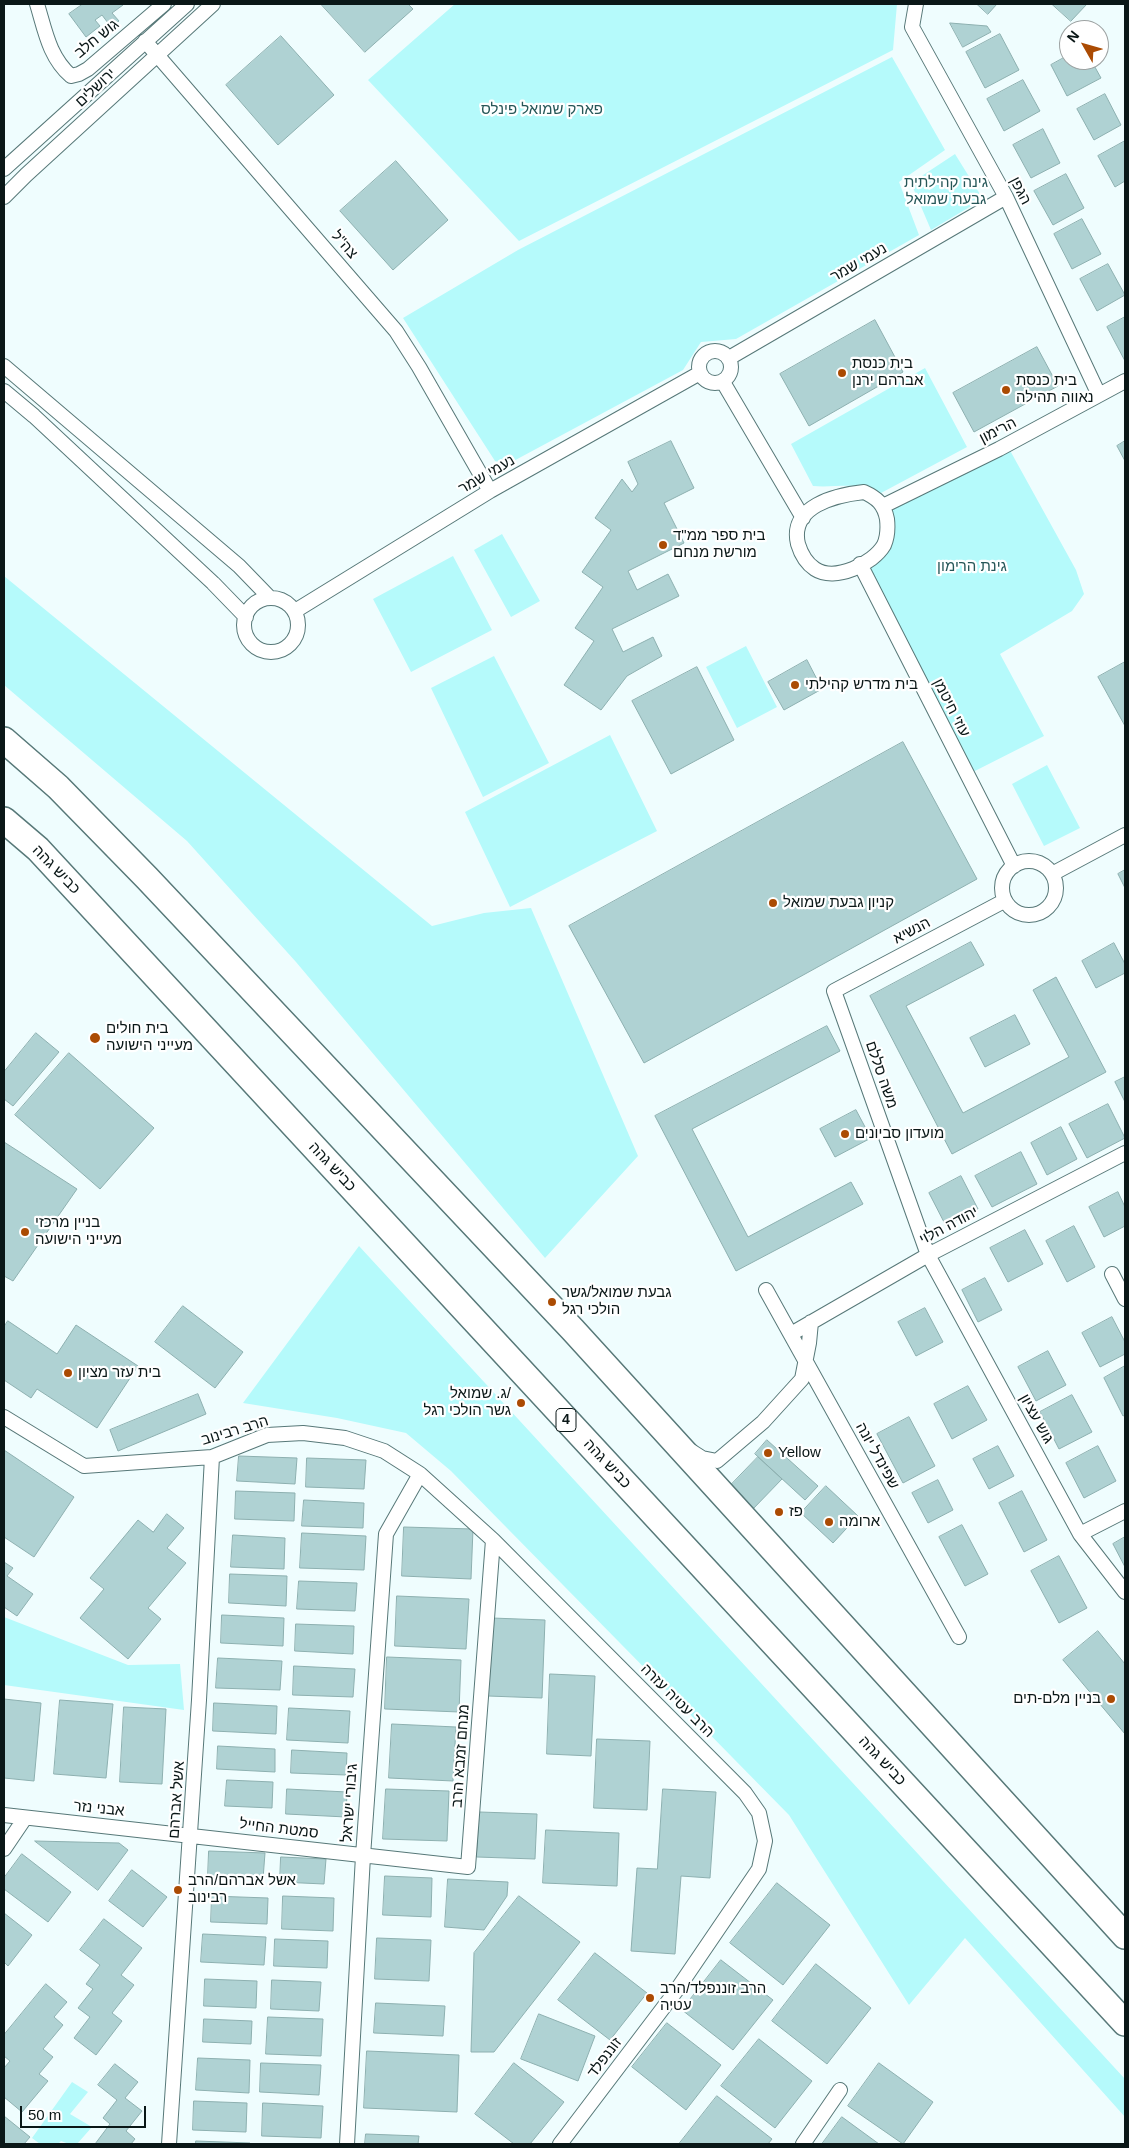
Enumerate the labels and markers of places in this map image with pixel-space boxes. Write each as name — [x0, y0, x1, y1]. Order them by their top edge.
place label: בית כנסת אברהם ירנן — [852, 355, 923, 390]
marker: בית כנסת אברהם ירנן — [836, 367, 848, 379]
place label: בית כנסת נאווה תהילה — [1016, 372, 1094, 407]
marker: בית כנסת נאווה תהילה — [1000, 384, 1012, 396]
place label: בית ספר ממ"ד מורשת מנחם — [673, 527, 765, 562]
marker: בית ספר ממ"ד מורשת מנחם — [657, 539, 669, 551]
place label: בית מדרש קהילתי — [805, 676, 918, 694]
marker: בית מדרש קהילתי — [789, 679, 801, 691]
place label: קניון גבעת שמואל — [783, 894, 894, 912]
marker: קניון גבעת שמואל — [767, 897, 779, 909]
place label: בית חולים מעייני הישועה — [106, 1020, 193, 1055]
marker: בית חולים מעייני הישועה — [88, 1031, 102, 1045]
place label: מועדון סביונים — [855, 1125, 944, 1143]
marker: מועדון סביונים — [839, 1128, 851, 1140]
place label: בניין מרכזי מעייני הישועה — [35, 1214, 122, 1249]
marker: בניין מרכזי מעייני הישועה — [19, 1226, 31, 1238]
place label: גבעת שמואל/גשר הולכי רגל — [562, 1284, 672, 1319]
marker: גבעת שמואל/גשר הולכי רגל — [546, 1296, 558, 1308]
place label: בית עזר מציון — [78, 1364, 161, 1382]
marker: בית עזר מציון — [62, 1367, 74, 1379]
place label: ג. שמואל/ גשר הולכי רגל — [424, 1385, 511, 1420]
marker: ג. שמואל/ גשר הולכי רגל — [515, 1397, 527, 1409]
place label: Yellow — [778, 1444, 821, 1462]
marker: Yellow — [762, 1447, 774, 1459]
place label: פז — [789, 1503, 803, 1521]
marker: פז — [773, 1506, 785, 1518]
place label: ארומה — [839, 1513, 880, 1531]
marker: ארומה — [823, 1516, 835, 1528]
place label: בניין מלם-תים — [1013, 1690, 1101, 1708]
marker: בניין מלם-תים — [1105, 1693, 1117, 1705]
place label: אשל אברהם/הרב רבינוב — [188, 1872, 296, 1907]
marker: אשל אברהם/הרב רבינוב — [172, 1884, 184, 1896]
place label: הרב זוננפלד/הרב עטיה — [660, 1980, 766, 2015]
marker: הרב זוננפלד/הרב עטיה — [644, 1992, 656, 2004]

